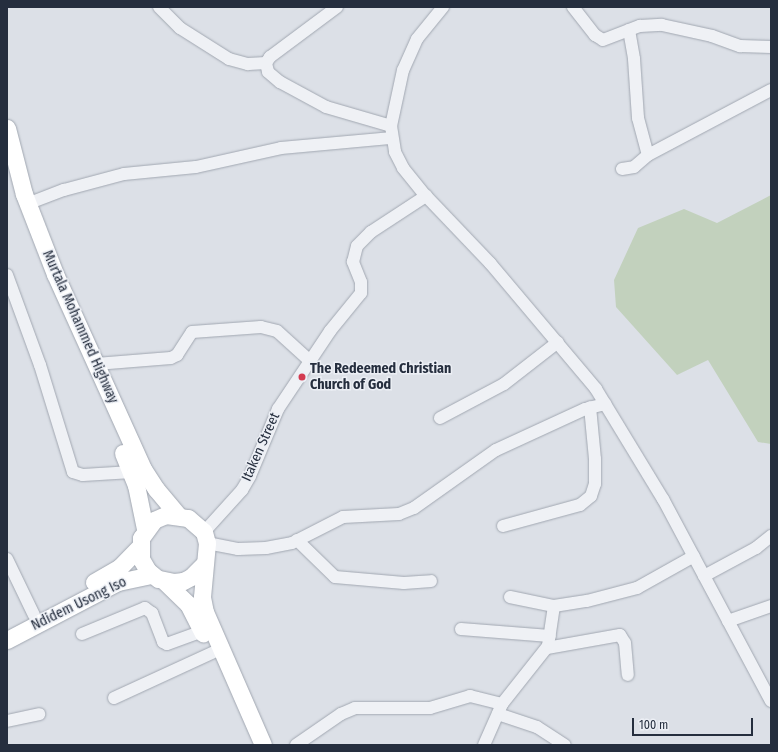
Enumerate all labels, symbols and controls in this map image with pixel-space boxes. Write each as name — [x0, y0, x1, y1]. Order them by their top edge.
street label: Murtala Mohammed Highway — [39, 248, 121, 406]
place label: The Redeemed Christian Church of God — [310, 361, 451, 394]
marker: The Redeemed Christian Church of God — [297, 372, 307, 382]
street label: Itaken Street — [238, 410, 284, 484]
street label: Ndidem Usong Iso — [29, 574, 129, 634]
scale bar — [634, 710, 755, 736]
text: 100 m — [639, 718, 668, 732]

